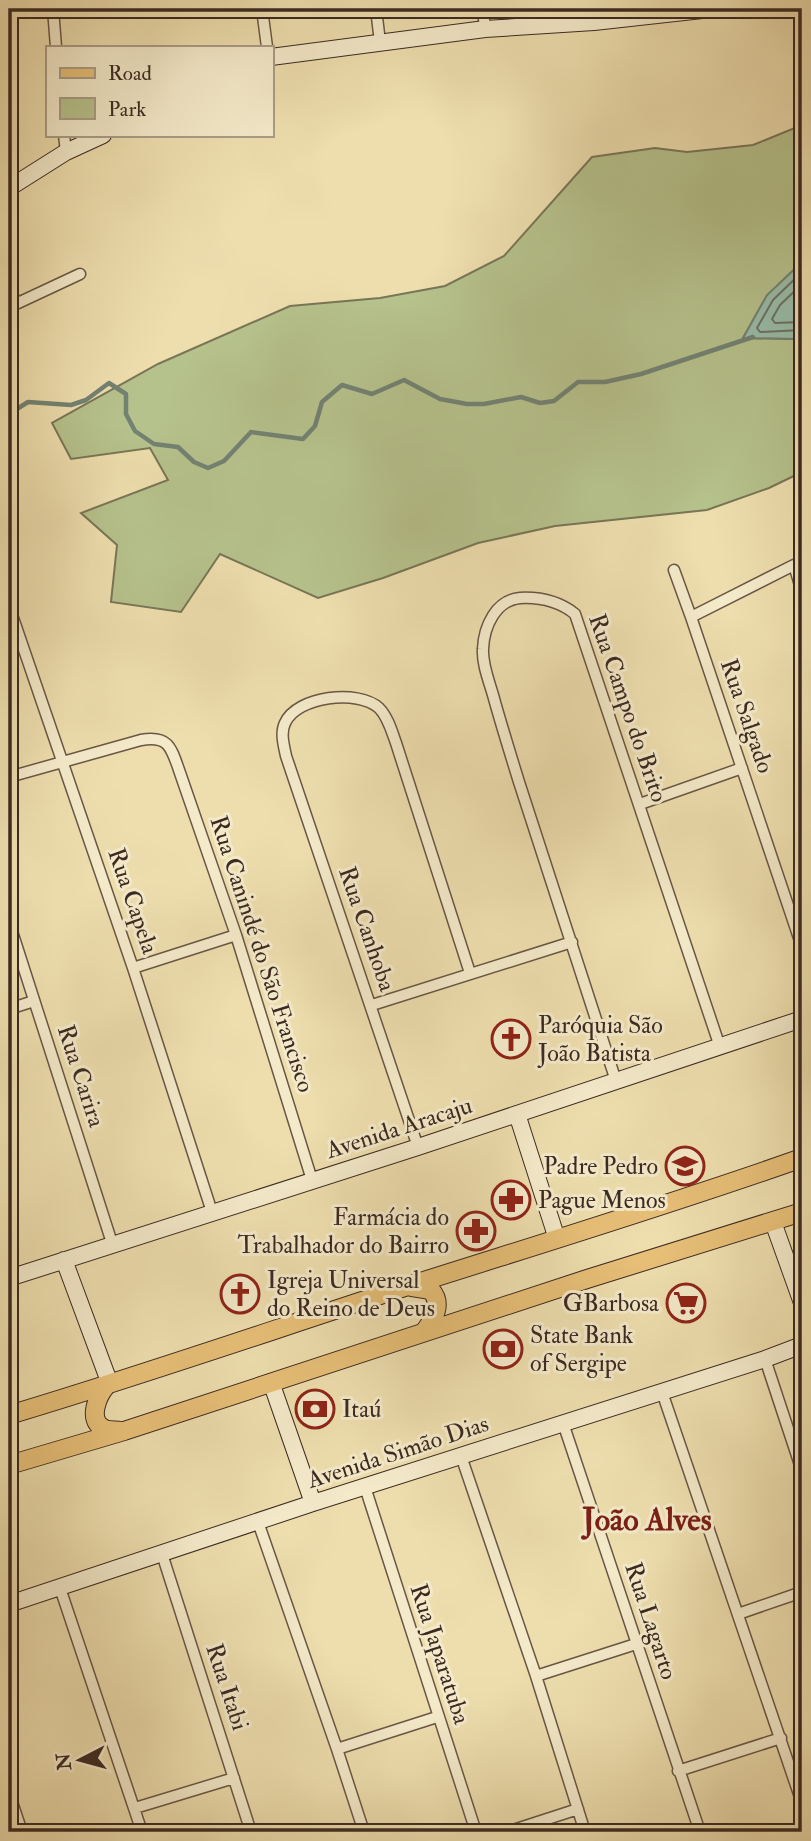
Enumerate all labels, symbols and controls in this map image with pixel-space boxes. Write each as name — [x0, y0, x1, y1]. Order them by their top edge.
legend — [46, 46, 273, 136]
text: Road — [108, 60, 153, 87]
text: Park — [108, 96, 146, 123]
street label: Rua Campo do Brito — [581, 610, 675, 806]
street label: Rua Salgado — [713, 655, 781, 777]
street label: Rua Canindé do São Francisco — [203, 812, 321, 1096]
street label: Rua Capela — [100, 844, 166, 959]
street label: Rua Canhoba — [331, 863, 403, 996]
place label: Paróquia São João Batista — [537, 1010, 663, 1069]
church icon: Paróquia São João Batista — [490, 1018, 532, 1060]
street label: Rua Carira — [50, 1021, 112, 1132]
street label: Avenida Aracaju — [321, 1090, 476, 1167]
school or university icon: Padre Pedro — [664, 1145, 706, 1187]
place label: Padre Pedro — [543, 1151, 658, 1182]
pharmacy icon: Pague Menos — [490, 1179, 532, 1221]
place label: Pague Menos — [538, 1185, 666, 1216]
place label: Farmácia do Trabalhador do Bairro — [238, 1202, 449, 1261]
pharmacy icon: Farmácia do Trabalhador do Bairro — [455, 1210, 497, 1252]
place label: Igreja Universal do Reino de Deus — [267, 1265, 435, 1324]
church icon: Igreja Universal do Reino de Deus — [219, 1273, 261, 1315]
supermarket icon: GBarbosa — [665, 1282, 707, 1324]
place label: GBarbosa — [563, 1288, 660, 1319]
place label: State Bank of Sergipe — [530, 1320, 634, 1379]
bank icon: State Bank of Sergipe — [482, 1328, 524, 1370]
bank icon: Itaú — [294, 1388, 336, 1430]
place label: Itaú — [342, 1394, 381, 1425]
street label: Avenida Simão Dias — [302, 1408, 493, 1496]
district label: João Alves — [580, 1500, 712, 1540]
street label: Rua Lagarto — [618, 1558, 684, 1684]
street label: Rua Japaratuba — [403, 1580, 478, 1729]
street label: Rua Itabi — [198, 1640, 256, 1734]
north arrow — [46, 1726, 116, 1796]
text: N — [51, 1751, 77, 1772]

